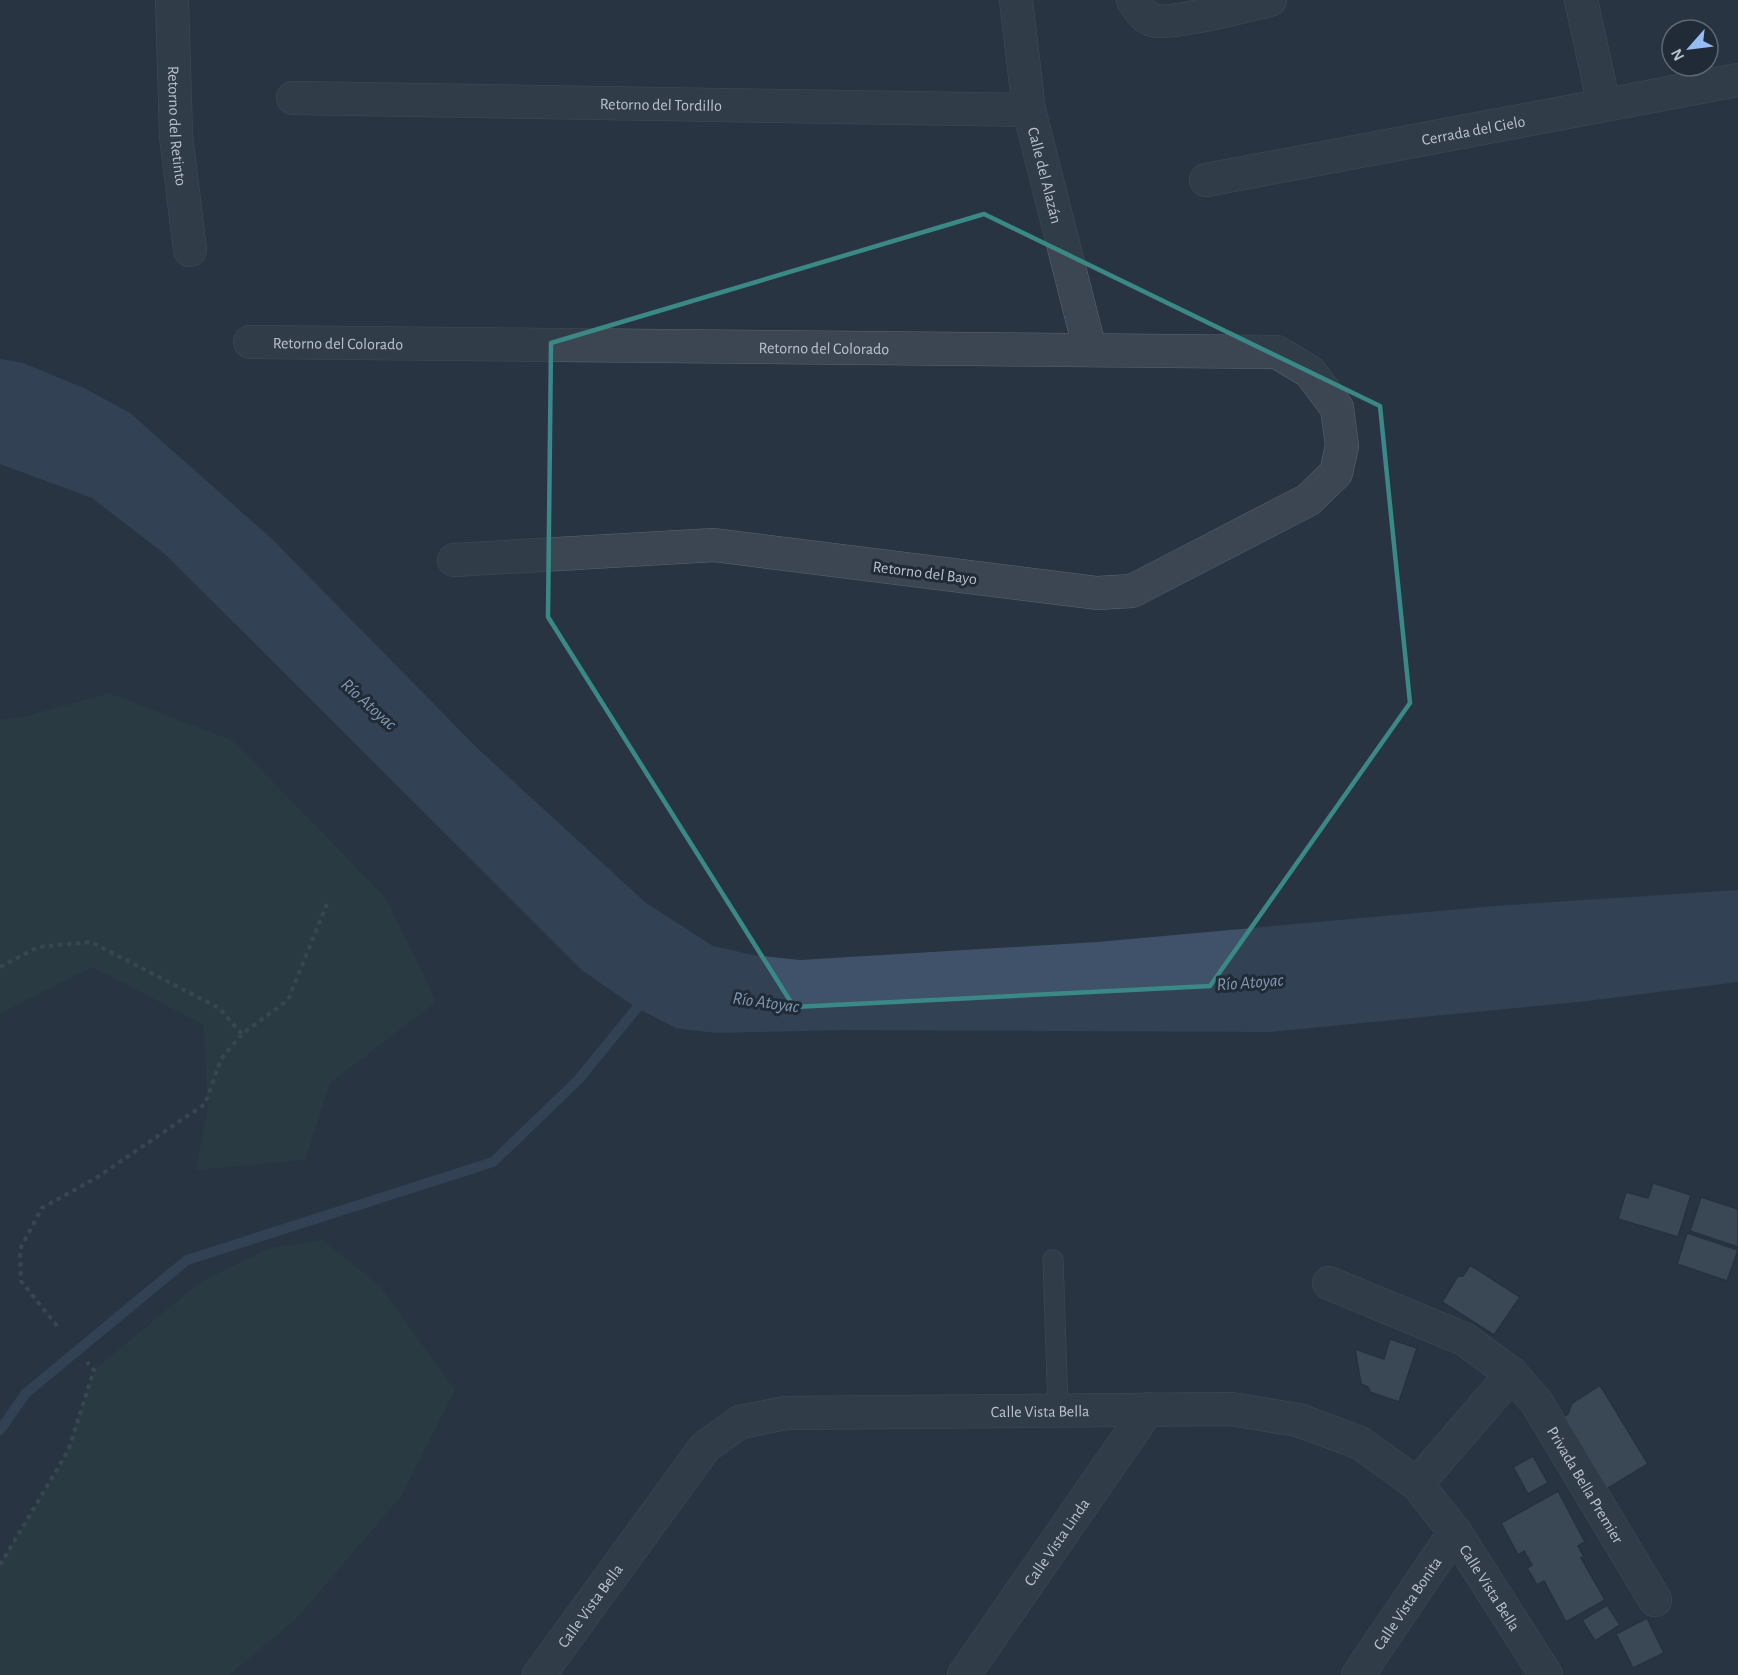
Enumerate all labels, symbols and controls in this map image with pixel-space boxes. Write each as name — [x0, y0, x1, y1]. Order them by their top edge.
north arrow — [1660, 18, 1720, 78]
text: N — [1668, 46, 1687, 63]
street label: Retorno del Retinto — [165, 66, 189, 187]
street label: Retorno del Tordillo — [600, 96, 722, 114]
street label: Cerrada del Cielo — [1420, 113, 1527, 148]
street label: Calle del Alazán — [1025, 126, 1064, 225]
street label: Retorno del Colorado — [273, 335, 404, 352]
street label: Retorno del Colorado — [759, 340, 889, 357]
street label: Retorno del Bayo — [872, 559, 978, 588]
water label: Río Atoyac — [337, 676, 400, 734]
water label: Río Atoyac — [1216, 972, 1285, 994]
water label: Río Atoyac — [731, 989, 801, 1017]
street label: Calle Vista Bella — [991, 1403, 1090, 1420]
street label: Privada Bella Premier — [1544, 1424, 1627, 1547]
street label: Calle Vista Linda — [1021, 1496, 1093, 1589]
street label: Calle Vista Bella — [1456, 1542, 1523, 1634]
street label: Calle Vista Bonita — [1371, 1554, 1445, 1653]
street label: Calle Vista Bella — [555, 1561, 626, 1651]

